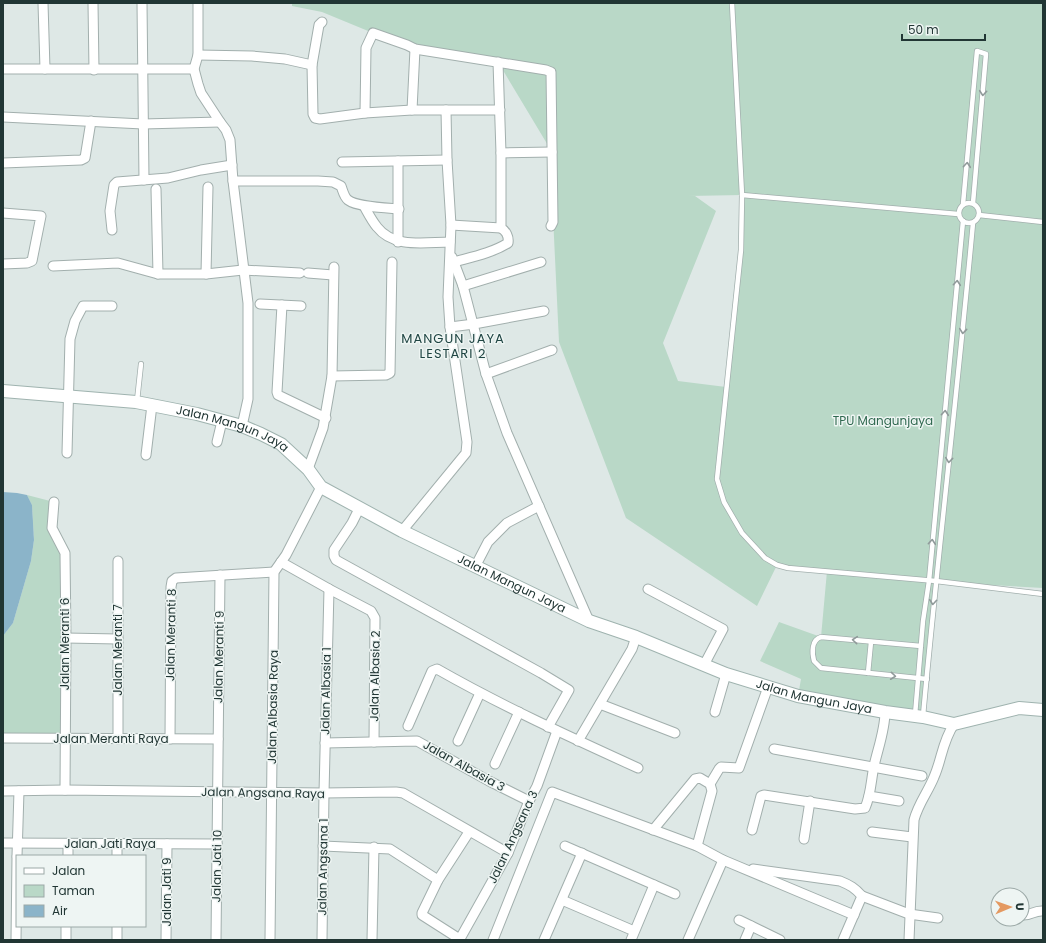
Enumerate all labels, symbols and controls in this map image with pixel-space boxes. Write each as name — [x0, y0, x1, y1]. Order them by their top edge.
scale bar — [902, 16, 985, 42]
text: 50 m — [908, 21, 939, 38]
one-way arrow — [978, 90, 987, 96]
one-way arrow — [962, 162, 971, 168]
one-way arrow — [952, 280, 961, 286]
one-way arrow — [959, 328, 968, 334]
district label: MANGUN JAYA LESTARI 2 — [401, 329, 505, 363]
street label: Jalan Mangun Jaya — [175, 401, 293, 455]
one-way arrow — [940, 410, 949, 416]
park label: TPU Mangunjaya — [833, 412, 933, 429]
one-way arrow — [945, 457, 954, 463]
one-way arrow — [928, 539, 937, 545]
street label: Jalan Mangun Jaya — [455, 550, 569, 617]
street label: Jalan Meranti 8 — [161, 589, 180, 681]
street label: Jalan Meranti 6 — [56, 598, 73, 690]
one-way arrow — [929, 599, 938, 605]
street label: Jalan Meranti 7 — [109, 604, 126, 696]
street label: Jalan Meranti 9 — [209, 611, 228, 703]
street label: Jalan Albasia 2 — [365, 630, 384, 722]
one-way arrow — [852, 636, 858, 645]
street label: Jalan Albasia 1 — [316, 647, 335, 735]
street label: Jalan Albasia Raya — [263, 650, 282, 764]
one-way arrow — [890, 671, 896, 680]
street label: Jalan Mangun Jaya — [754, 675, 874, 717]
street label: Jalan Meranti Raya — [53, 730, 169, 747]
street label: Jalan Albasia 3 — [420, 736, 508, 795]
street label: Jalan Angsana Raya — [201, 783, 325, 802]
street label: Jalan Angsana 3 — [484, 788, 542, 886]
street label: Jalan Angsana 1 — [313, 818, 332, 916]
street label: Jalan Jati 10 — [207, 829, 226, 903]
street label: Jalan Jati Raya — [64, 835, 156, 852]
legend — [16, 855, 146, 927]
street label: Jalan Jati 9 — [158, 858, 175, 926]
text: Jalan — [52, 862, 85, 879]
text: Taman — [52, 882, 95, 899]
north arrow — [990, 887, 1030, 927]
text: Air — [52, 902, 68, 919]
text: U — [1012, 902, 1028, 911]

